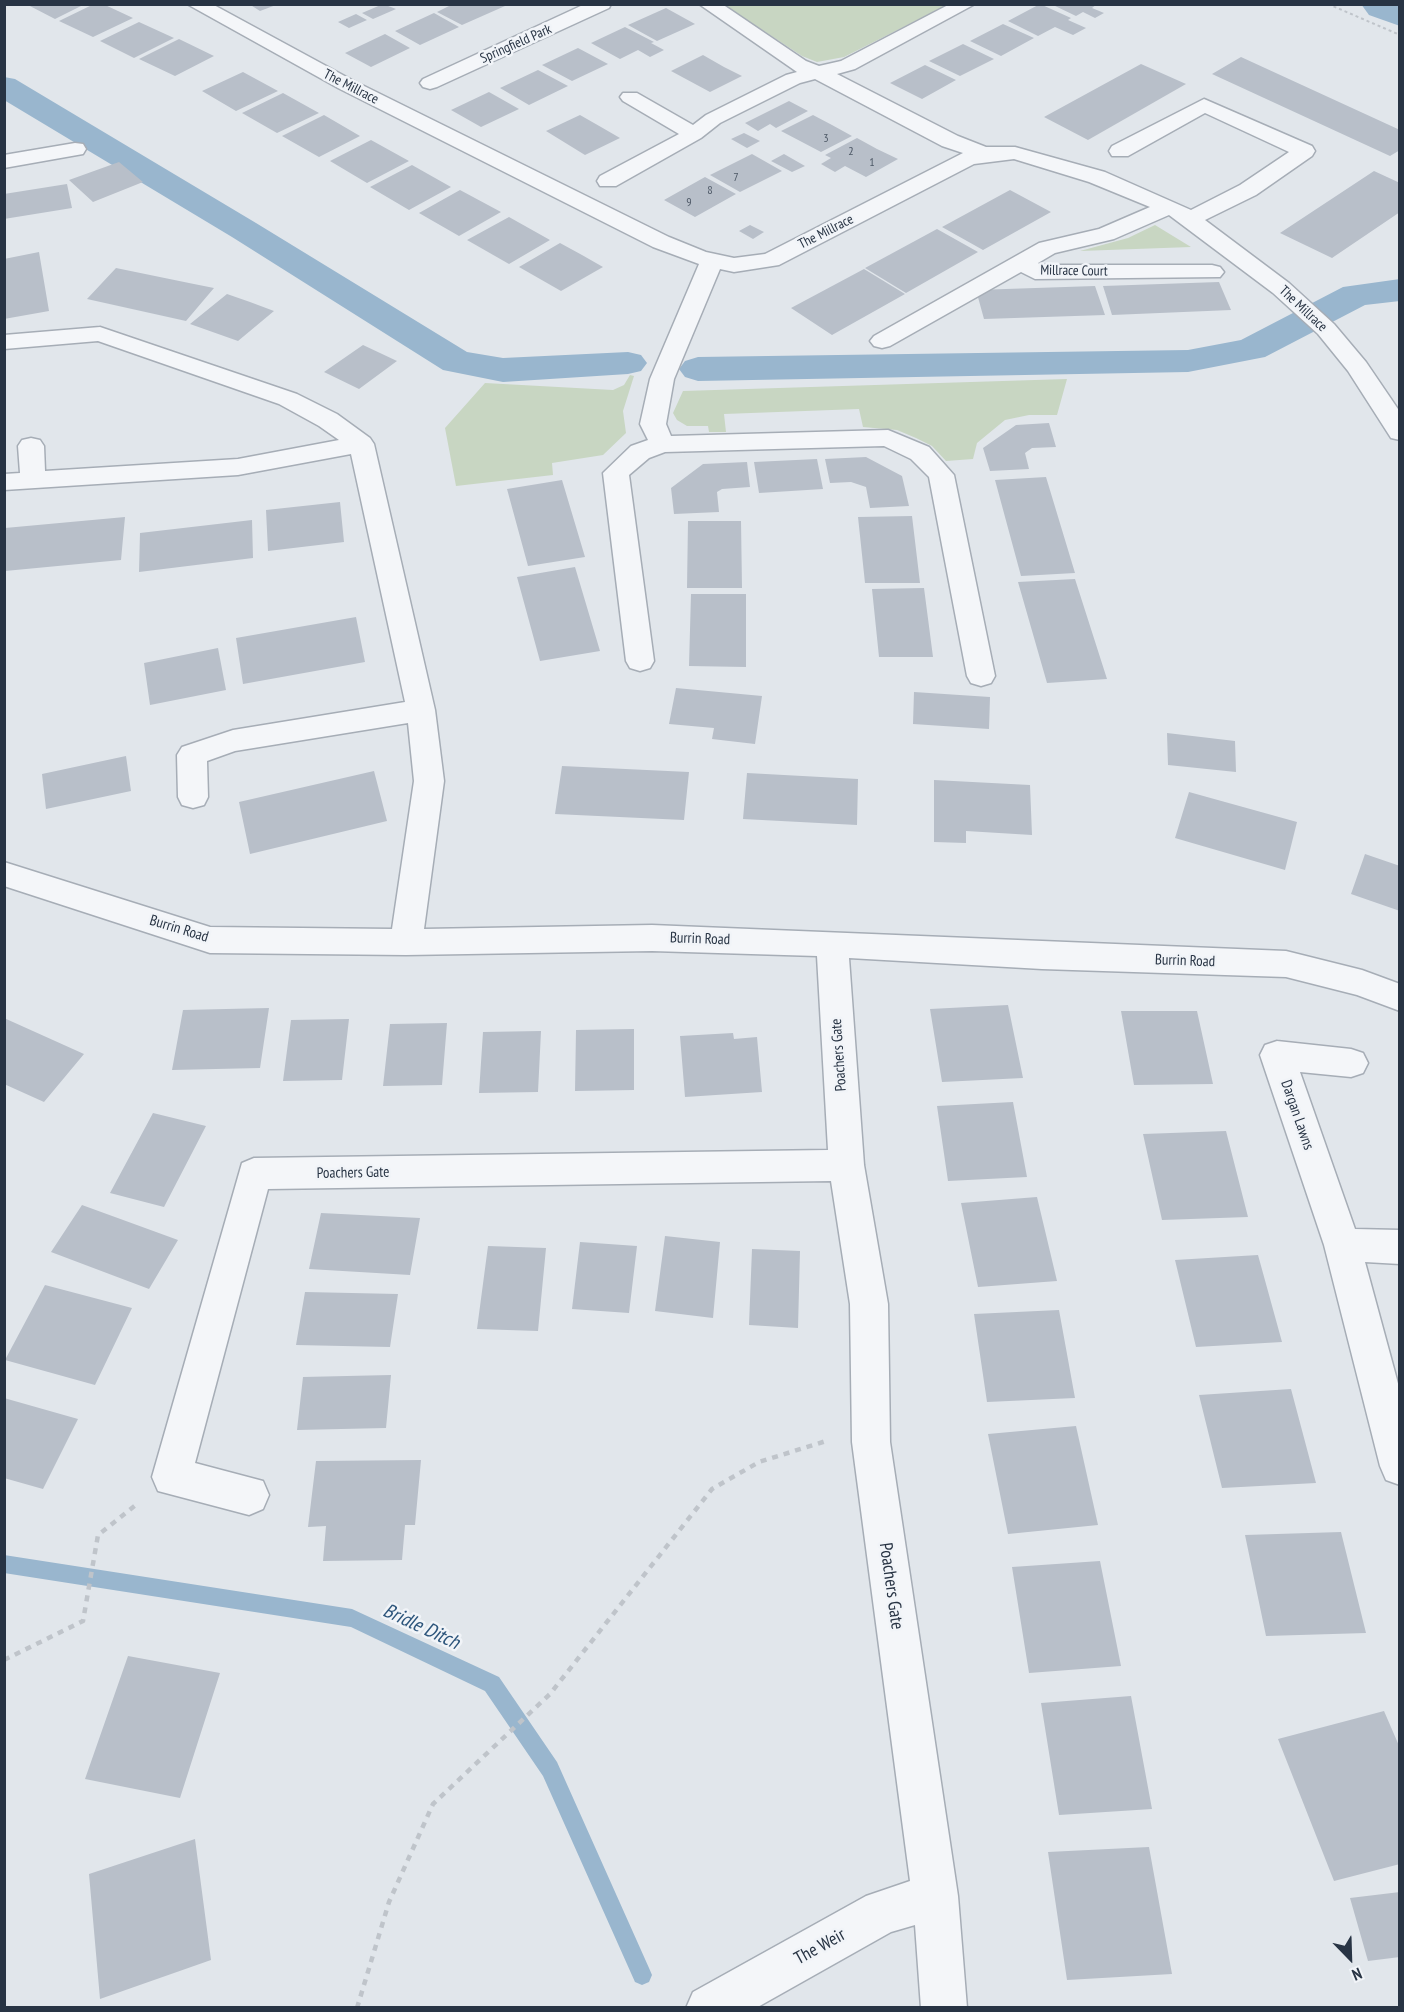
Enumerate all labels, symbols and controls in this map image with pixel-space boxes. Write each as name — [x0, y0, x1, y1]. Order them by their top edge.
street label: Springfield Park — [478, 21, 554, 67]
street label: The Millrace — [321, 66, 381, 108]
house number: 3 — [823, 132, 829, 146]
house number: 2 — [848, 145, 854, 159]
house number: 1 — [869, 156, 875, 170]
house number: 7 — [733, 171, 739, 185]
house number: 8 — [707, 184, 713, 198]
house number: 9 — [686, 196, 692, 210]
street label: The Millrace — [796, 211, 856, 253]
street label: Millrace Court — [1040, 262, 1108, 280]
street label: The Millrace — [1275, 283, 1331, 335]
street label: Burrin Road — [147, 912, 211, 946]
street label: Burrin Road — [670, 929, 730, 949]
street label: Burrin Road — [1155, 951, 1215, 971]
street label: Poachers Gate — [827, 1018, 851, 1092]
street label: Dargan Lawns — [1277, 1078, 1317, 1152]
street label: Poachers Gate — [316, 1163, 390, 1183]
street label: Poachers Gate — [874, 1541, 908, 1631]
water label: Bridle Ditch — [379, 1599, 463, 1655]
street label: The Weir — [791, 1924, 849, 1970]
north arrow — [1320, 1928, 1380, 1988]
text: N — [1349, 1964, 1365, 1985]

